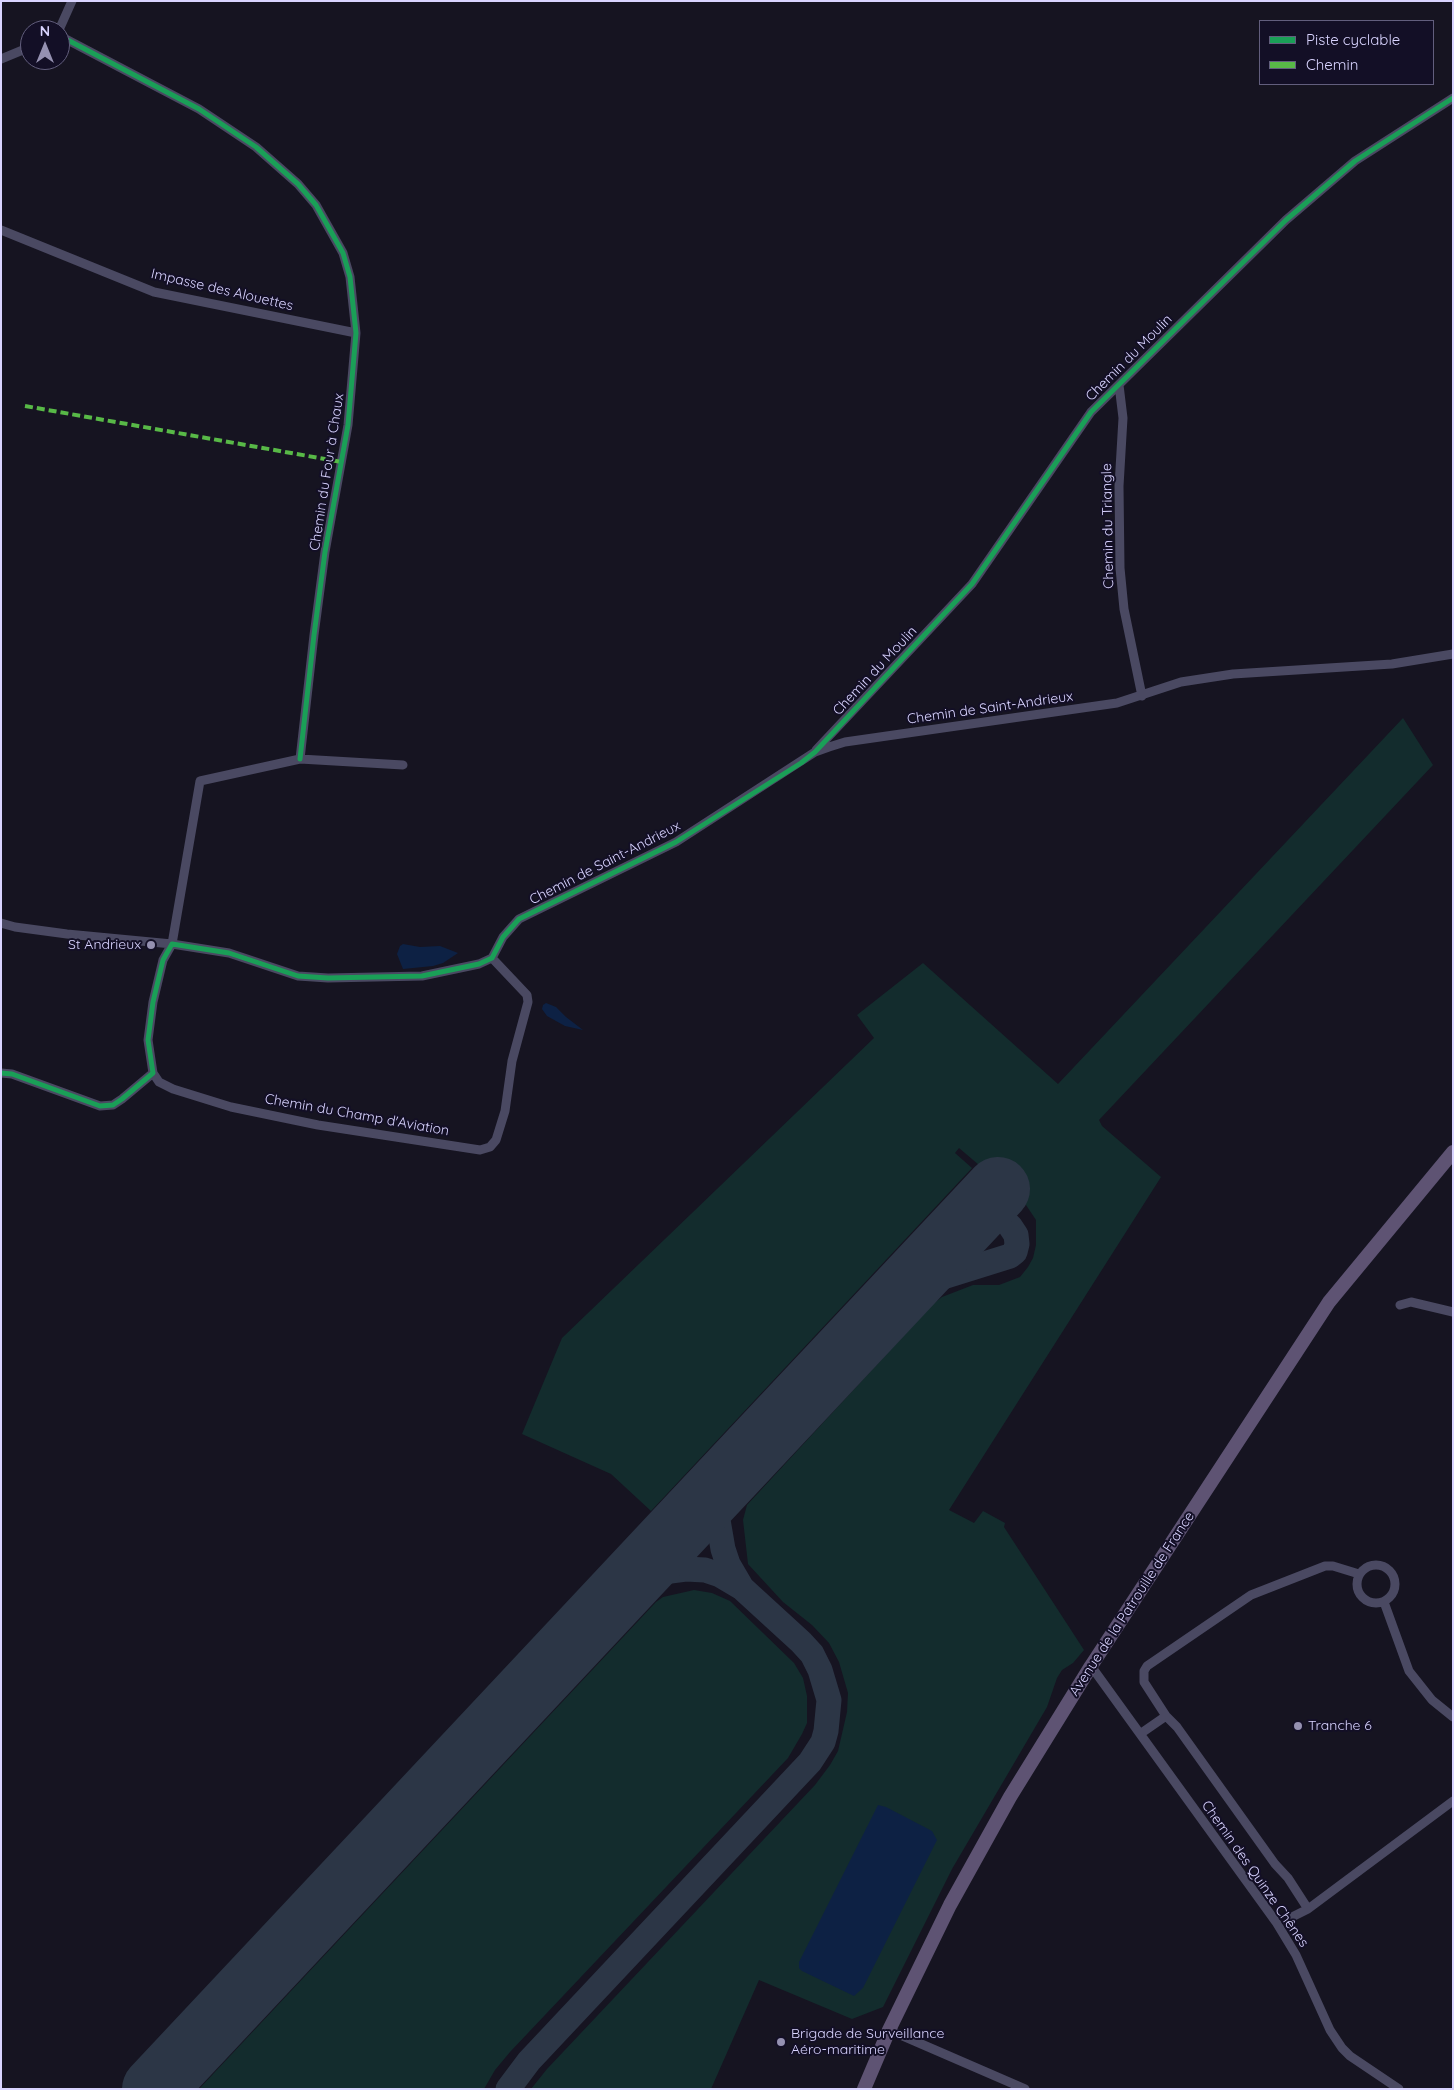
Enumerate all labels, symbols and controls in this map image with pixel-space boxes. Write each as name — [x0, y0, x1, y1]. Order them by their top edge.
north arrow — [20, 20, 70, 70]
legend — [1259, 20, 1434, 85]
text: N — [40, 22, 50, 40]
text: Piste cyclable — [1306, 30, 1400, 49]
text: Chemin — [1306, 55, 1358, 74]
street label: Impasse des Alouettes — [149, 265, 295, 315]
street label: Chemin du Moulin — [1082, 311, 1176, 405]
street label: Chemin du Four à Chaux — [306, 392, 348, 552]
street label: Chemin du Triangle — [1099, 463, 1117, 589]
street label: Chemin du Moulin — [829, 623, 921, 719]
street label: Chemin de Saint-Andrieux — [906, 688, 1074, 728]
street label: Chemin de Saint-Andrieux — [527, 818, 683, 908]
place label: St Andrieux — [68, 937, 141, 953]
marker: St Andrieux — [145, 939, 157, 951]
street label: Chemin du Champ d'Aviation — [264, 1091, 450, 1139]
street label: Avenue de la Patrouille de France — [1066, 1509, 1198, 1699]
place label: Tranche 6 — [1308, 1718, 1372, 1734]
marker: Tranche 6 — [1292, 1720, 1304, 1732]
street label: Chemin des Quinze Chênes — [1198, 1797, 1312, 1951]
place label: Brigade de Surveillance Aéro-maritime — [791, 2026, 944, 2058]
marker: Brigade de Surveillance Aéro-maritime — [775, 2036, 787, 2048]

